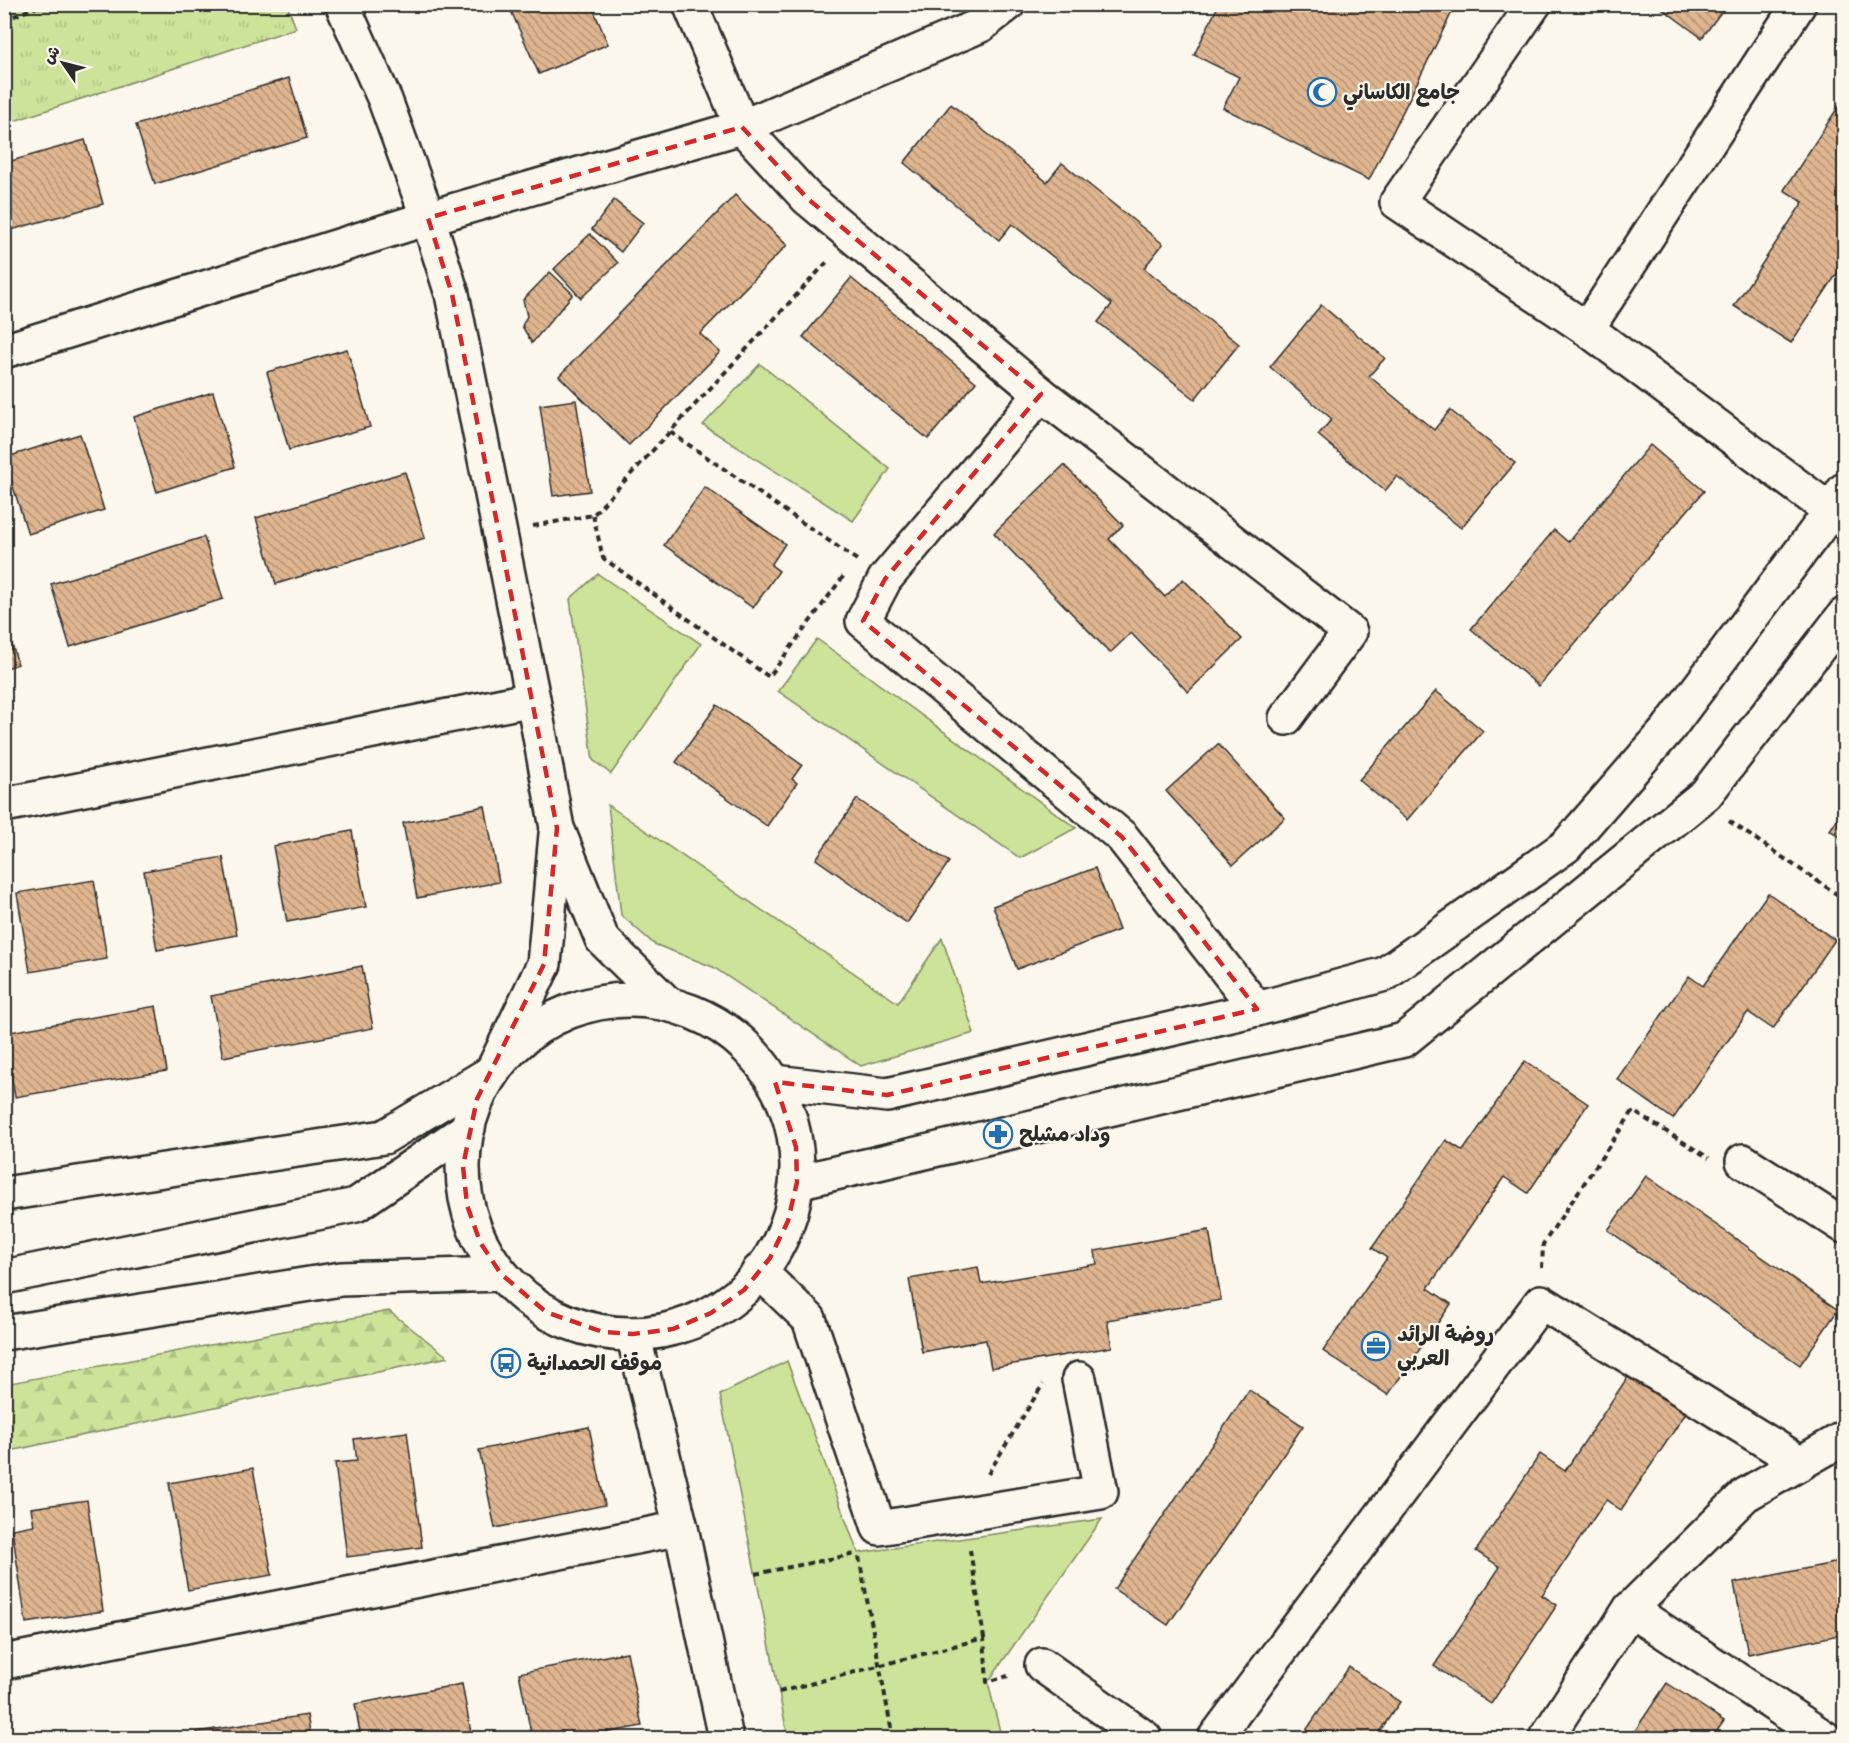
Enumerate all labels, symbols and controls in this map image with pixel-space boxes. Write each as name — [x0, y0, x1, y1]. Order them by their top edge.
north arrow — [33, 33, 93, 93]
text: ش — [38, 42, 67, 70]
mosque icon: جامع الكاساني — [1306, 76, 1338, 108]
place label: جامع الكاساني — [1343, 80, 1460, 111]
pharmacy icon: وداد مشلح — [982, 1118, 1014, 1150]
place label: وداد مشلح — [1019, 1122, 1110, 1152]
place label: روضة الرائد العربي — [1397, 1322, 1494, 1377]
office icon: روضة الرائد العربي — [1360, 1330, 1392, 1362]
bus stop icon: موقف الحمدانية — [490, 1347, 522, 1379]
place label: موقف الحمدانية — [527, 1351, 662, 1381]

